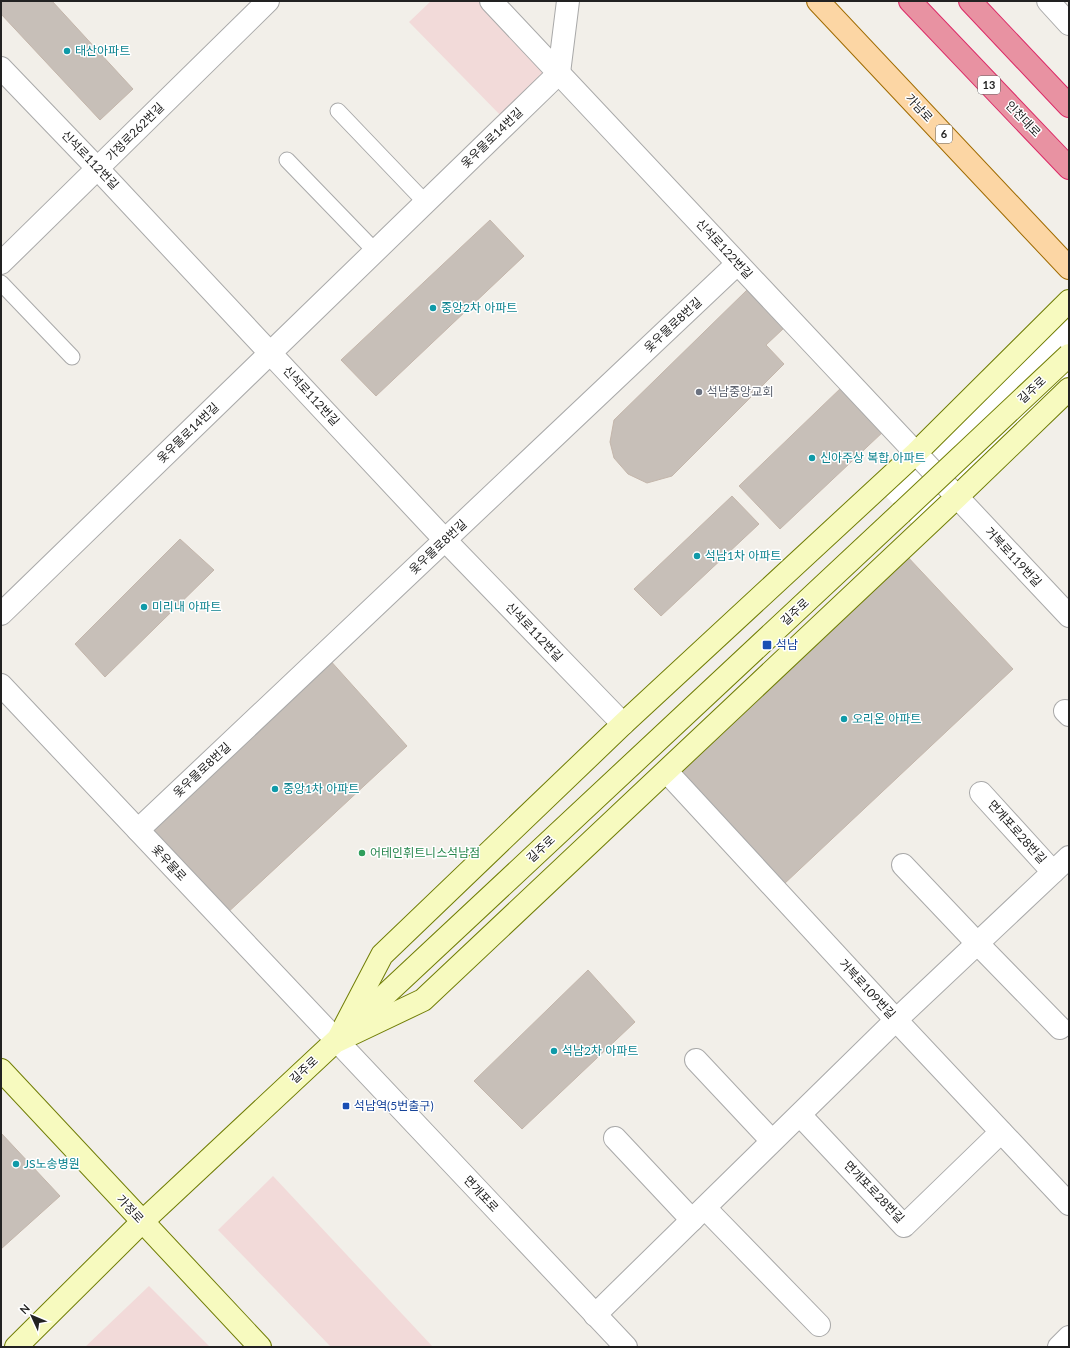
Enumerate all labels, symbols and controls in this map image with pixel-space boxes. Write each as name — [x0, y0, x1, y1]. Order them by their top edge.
place label: 태산아파트 — [75, 43, 130, 58]
marker: 태산아파트 — [62, 46, 72, 56]
road number: 13 — [978, 76, 1000, 94]
street label: 가남로 — [903, 90, 936, 125]
street label: 인천대로 — [1003, 98, 1044, 140]
street label: 가정로262번길 — [102, 99, 167, 164]
street label: 옻우물로14번길 — [458, 104, 526, 171]
road number: 6 — [936, 125, 952, 143]
street label: 신석로112번길 — [59, 127, 122, 192]
street label: 신석로122번길 — [693, 216, 756, 282]
street label: 옻우물로8번길 — [641, 294, 705, 355]
place label: 중앙2차 아파트 — [441, 300, 517, 315]
marker: 중앙2차 아파트 — [428, 303, 438, 313]
street label: 신석로112번길 — [280, 363, 343, 429]
street label: 길주로 — [1014, 373, 1049, 406]
place label: 석남중앙교회 — [707, 384, 773, 399]
marker: 석남중앙교회 — [694, 387, 704, 397]
street label: 옻우물로14번길 — [154, 399, 222, 466]
place label: 신아주상 복합 아파트 — [820, 450, 926, 465]
marker: 신아주상 복합 아파트 — [807, 453, 817, 463]
street label: 옻우물로8번길 — [406, 516, 470, 577]
street label: 거북로119번길 — [982, 524, 1045, 590]
place label: 석남1차 아파트 — [705, 548, 781, 563]
marker: 석남1차 아파트 — [692, 551, 702, 561]
street label: 길주로 — [777, 595, 812, 628]
place label: 미리내 아파트 — [152, 599, 221, 614]
street label: 신석로112번길 — [503, 599, 566, 664]
marker: 미리내 아파트 — [139, 602, 149, 612]
place label: 석남 — [776, 637, 798, 652]
marker: 석남 — [761, 639, 773, 651]
place label: 오리온 아파트 — [852, 711, 921, 726]
marker: 오리온 아파트 — [839, 714, 849, 724]
street label: 옻우물로8번길 — [170, 739, 234, 800]
place label: 중앙1차 아파트 — [283, 781, 359, 796]
marker: 중앙1차 아파트 — [270, 784, 280, 794]
street label: 면개포로28번길 — [985, 797, 1050, 866]
street label: 길주로 — [523, 832, 558, 865]
street label: 옻우물로 — [149, 841, 190, 884]
place label: 어테인휘트니스석남점 — [370, 845, 480, 860]
marker: 어테인휘트니스석남점 — [357, 848, 367, 858]
street label: 거북로109번길 — [836, 956, 899, 1022]
place label: 석남2차 아파트 — [562, 1043, 638, 1058]
marker: 석남2차 아파트 — [549, 1046, 559, 1056]
street label: 길주로 — [286, 1053, 321, 1086]
place label: 석남역(5번출구) — [354, 1098, 434, 1113]
marker: 석남역(5번출구) — [341, 1101, 351, 1111]
place label: JS노송병원 — [24, 1156, 80, 1171]
street label: 면개포로28번길 — [841, 1158, 908, 1226]
marker: JS노송병원 — [11, 1159, 21, 1169]
street label: 면개포로 — [461, 1172, 502, 1215]
street label: 가정로 — [114, 1191, 147, 1226]
north arrow — [12, 1296, 52, 1336]
text: N — [17, 1301, 32, 1316]

